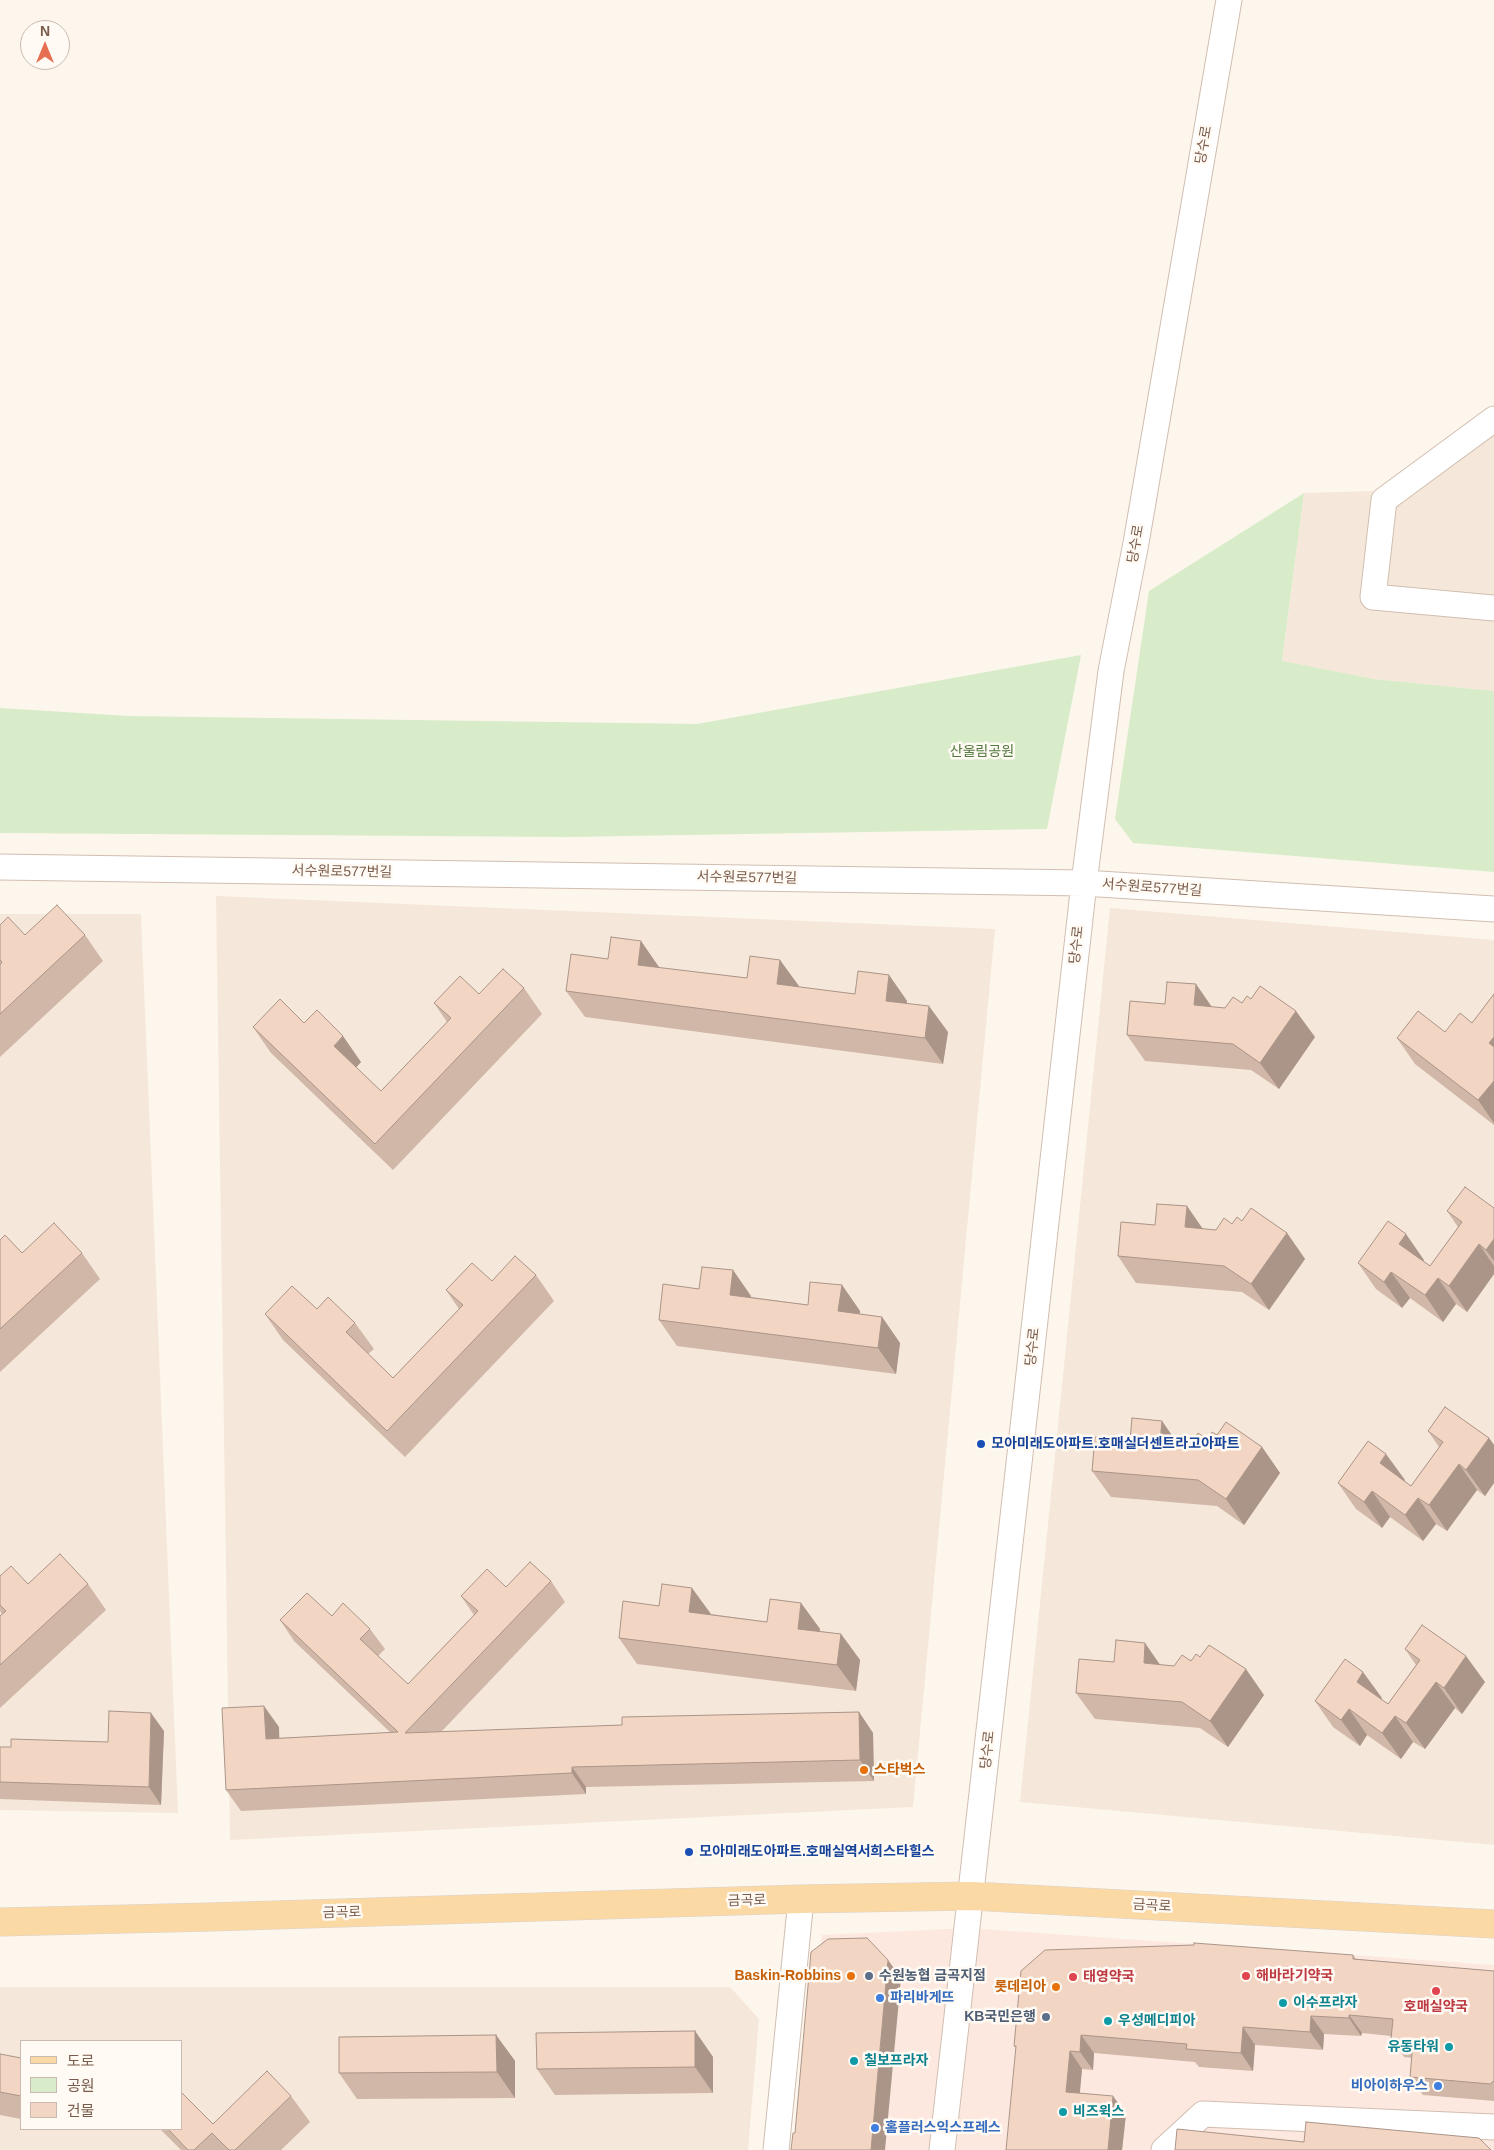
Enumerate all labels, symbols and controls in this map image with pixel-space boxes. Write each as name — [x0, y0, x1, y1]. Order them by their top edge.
north arrow — [20, 20, 70, 70]
text: N — [40, 23, 50, 39]
street label: 당수로 — [1192, 125, 1216, 165]
street label: 당수로 — [1124, 524, 1148, 564]
park label: 산울림공원 — [950, 744, 1014, 760]
street label: 서수원로577번길 — [292, 863, 392, 881]
street label: 서수원로577번길 — [697, 869, 797, 887]
street label: 서수원로577번길 — [1101, 876, 1203, 900]
street label: 당수로 — [1067, 925, 1087, 965]
street label: 당수로 — [1023, 1327, 1043, 1367]
place label: 모아미래도아파트.호매실더센트라고아파트 — [991, 1436, 1240, 1452]
marker: 모아미래도아파트.호매실더센트라고아파트 — [975, 1438, 987, 1450]
street label: 당수로 — [978, 1730, 998, 1770]
place label: 스타벅스 — [874, 1762, 926, 1778]
marker: 스타벅스 — [858, 1764, 870, 1776]
place label: 모아미래도아파트.호매실역서희스타힐스 — [699, 1844, 935, 1860]
marker: 모아미래도아파트.호매실역서희스타힐스 — [683, 1846, 695, 1858]
street label: 금곡로 — [727, 1892, 767, 1910]
street label: 금곡로 — [1132, 1897, 1172, 1915]
street label: 금곡로 — [322, 1904, 362, 1922]
place label: Baskin-Robbins — [734, 1968, 841, 1984]
place label: 수원농협 금곡지점 — [879, 1968, 986, 1984]
place label: 해바라기약국 — [1256, 1968, 1333, 1984]
place label: 태영약국 — [1083, 1969, 1135, 1985]
marker: Baskin-Robbins — [845, 1970, 857, 1982]
marker: 수원농협 금곡지점 — [863, 1970, 875, 1982]
marker: 해바라기약국 — [1240, 1970, 1252, 1982]
marker: 태영약국 — [1067, 1971, 1079, 1983]
place label: 롯데리아 — [994, 1979, 1046, 1995]
marker: 롯데리아 — [1050, 1981, 1062, 1993]
marker: 호매실약국 — [1430, 1985, 1442, 1997]
place label: 파리바게뜨 — [890, 1990, 954, 2006]
marker: 파리바게뜨 — [874, 1992, 886, 2004]
place label: 이수프라자 — [1293, 1995, 1357, 2011]
marker: 이수프라자 — [1277, 1997, 1289, 2009]
place label: 호매실약국 — [1404, 1999, 1468, 2015]
place label: KB국민은행 — [964, 2009, 1036, 2025]
marker: KB국민은행 — [1040, 2011, 1052, 2023]
place label: 우성메디피아 — [1118, 2013, 1195, 2029]
marker: 우성메디피아 — [1102, 2015, 1114, 2027]
place label: 유동타워 — [1387, 2039, 1439, 2055]
legend — [20, 2040, 182, 2130]
marker: 유동타워 — [1443, 2041, 1455, 2053]
text: 도로 — [67, 2052, 95, 2069]
place label: 칠보프라자 — [864, 2053, 928, 2069]
marker: 칠보프라자 — [848, 2055, 860, 2067]
text: 공원 — [67, 2077, 95, 2094]
place label: 비아이하우스 — [1351, 2078, 1428, 2094]
marker: 비아이하우스 — [1432, 2080, 1444, 2092]
text: 건물 — [67, 2102, 95, 2119]
place label: 비즈윅스 — [1073, 2104, 1125, 2120]
marker: 비즈윅스 — [1057, 2106, 1069, 2118]
place label: 홈플러스익스프레스 — [885, 2120, 1001, 2136]
marker: 홈플러스익스프레스 — [869, 2122, 881, 2134]

